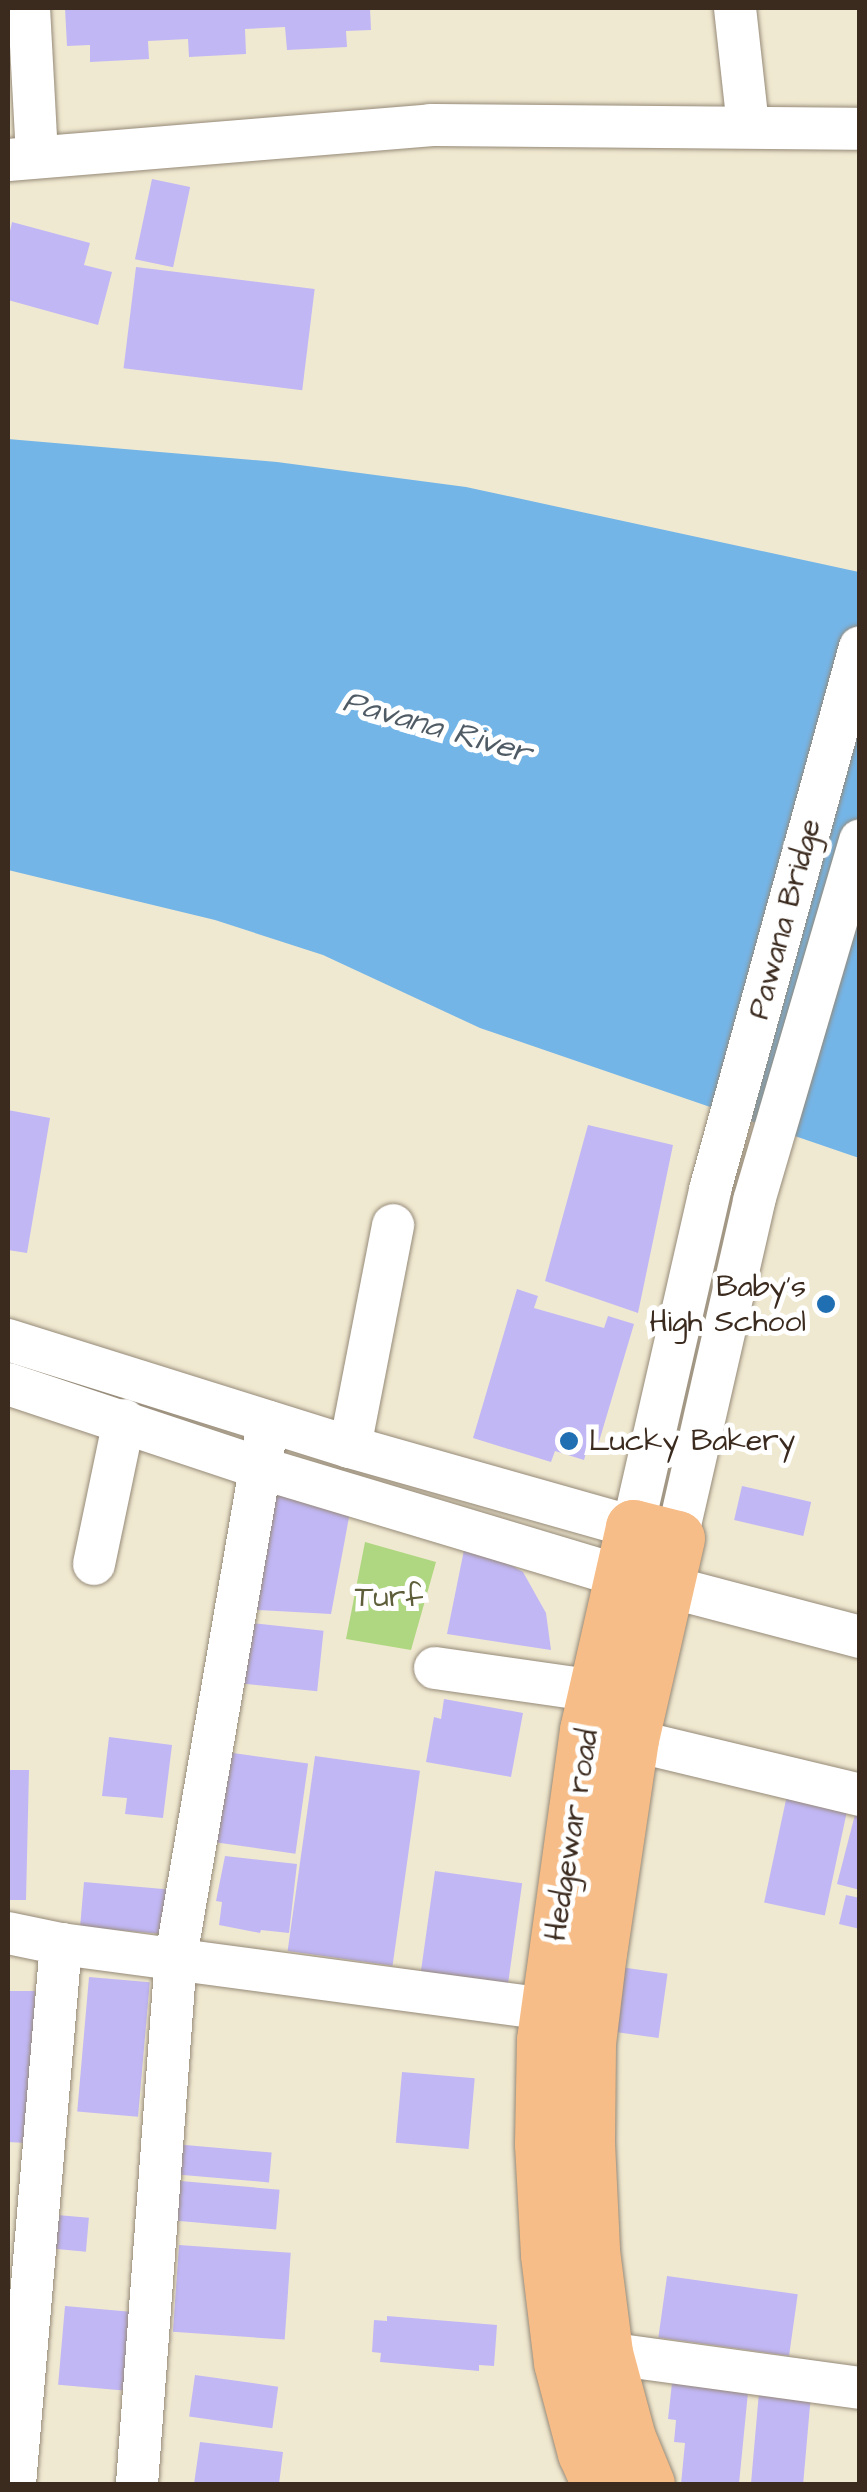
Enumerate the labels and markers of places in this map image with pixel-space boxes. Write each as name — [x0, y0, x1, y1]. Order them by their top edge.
place label: Baby's High School — [649, 1269, 806, 1340]
marker: Baby's High School — [815, 1293, 837, 1315]
place label: Lucky Bakery — [589, 1423, 795, 1459]
marker: Lucky Bakery — [558, 1430, 580, 1452]

